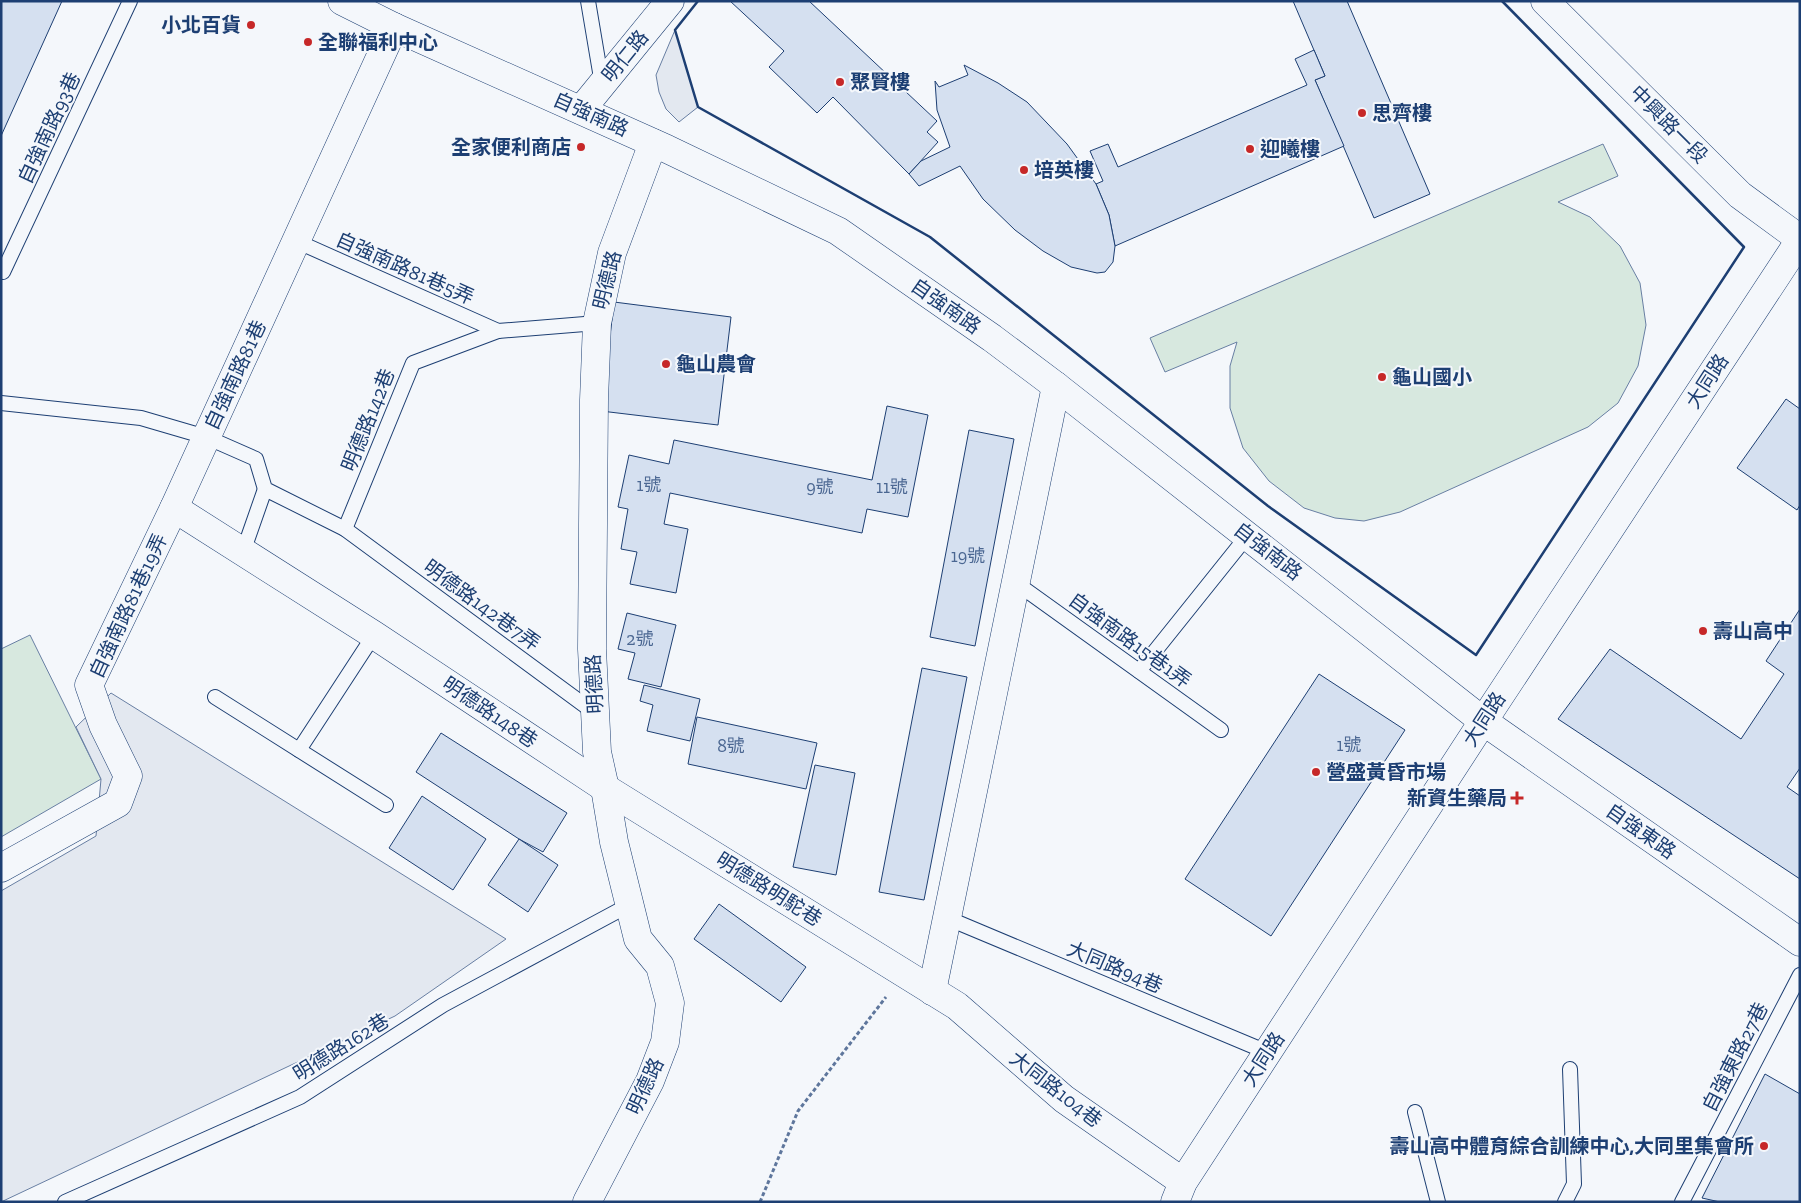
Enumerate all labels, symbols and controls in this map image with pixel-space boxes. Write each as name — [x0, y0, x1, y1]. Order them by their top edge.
place label: 小北百貨 — [161, 13, 241, 37]
marker: 小北百貨 — [245, 19, 257, 31]
street label: 明仁路 — [597, 25, 653, 87]
place label: 全聯福利中心 — [318, 30, 438, 54]
marker: 全聯福利中心 — [302, 36, 314, 48]
street label: 自強南路93巷 — [13, 68, 85, 188]
place label: 聚賢樓 — [850, 70, 910, 94]
marker: 聚賢樓 — [834, 76, 846, 88]
street label: 中興路一段 — [1625, 80, 1713, 168]
street label: 自強南路 — [550, 87, 632, 141]
place label: 思齊樓 — [1372, 101, 1432, 125]
marker: 思齊樓 — [1356, 107, 1368, 119]
place label: 全家便利商店 — [451, 135, 571, 159]
place label: 迎曦樓 — [1260, 137, 1320, 161]
marker: 全家便利商店 — [575, 141, 587, 153]
marker: 迎曦樓 — [1244, 143, 1256, 155]
place label: 培英樓 — [1034, 158, 1094, 182]
marker: 培英樓 — [1018, 164, 1030, 176]
street label: 自強南路81巷5弄 — [332, 227, 478, 309]
street label: 明德路 — [588, 248, 626, 312]
street label: 自強南路 — [906, 273, 986, 339]
street label: 自強南路81巷 — [199, 316, 271, 434]
street label: 大同路 — [1681, 349, 1733, 413]
place label: 龜山農會 — [676, 352, 756, 376]
marker: 龜山農會 — [660, 358, 672, 370]
street label: 明德路142巷 — [336, 365, 400, 475]
place label: 龜山國小 — [1392, 365, 1472, 389]
marker: 龜山國小 — [1376, 371, 1388, 383]
house number: 1號 — [637, 474, 661, 496]
house number: 9號 — [806, 476, 834, 498]
house number: 11號 — [876, 476, 908, 498]
street label: 自強南路 — [1229, 517, 1307, 585]
street label: 自強南路81巷19弄 — [84, 530, 172, 682]
house number: 19號 — [951, 545, 985, 567]
street label: 明德路142巷7弄 — [419, 555, 545, 655]
street label: 自強南路15巷1弄 — [1064, 587, 1196, 693]
place label: 壽山高中 — [1713, 619, 1793, 643]
marker: 壽山高中 — [1697, 625, 1709, 637]
house number: 2號 — [626, 628, 654, 650]
street label: 明德路 — [580, 653, 608, 715]
street label: 明德路148巷 — [438, 672, 542, 752]
street label: 大同路 — [1458, 687, 1510, 751]
house number: 1號 — [1337, 734, 1361, 756]
house number: 8號 — [717, 735, 745, 757]
place label: 營盛黃昏市場 — [1326, 760, 1446, 784]
marker: 營盛黃昏市場 — [1310, 766, 1322, 778]
place label: 新資生藥局 — [1407, 786, 1507, 810]
marker: 新資生藥局 — [1511, 792, 1523, 804]
street label: 自強東路 — [1601, 798, 1681, 864]
street label: 明德路明駝巷 — [712, 847, 826, 931]
street label: 大同路94巷 — [1064, 936, 1166, 998]
street label: 自強東路27巷 — [1697, 998, 1773, 1116]
street label: 明德路162巷 — [289, 1008, 393, 1086]
street label: 大同路 — [1237, 1027, 1289, 1091]
street label: 大同路104巷 — [1005, 1046, 1107, 1132]
street label: 明德路 — [621, 1054, 669, 1118]
place label: 壽山高中體育綜合訓練中心,大同里集會所 — [1390, 1134, 1754, 1158]
marker: 壽山高中體育綜合訓練中心,大同里集會所 — [1758, 1140, 1770, 1152]

